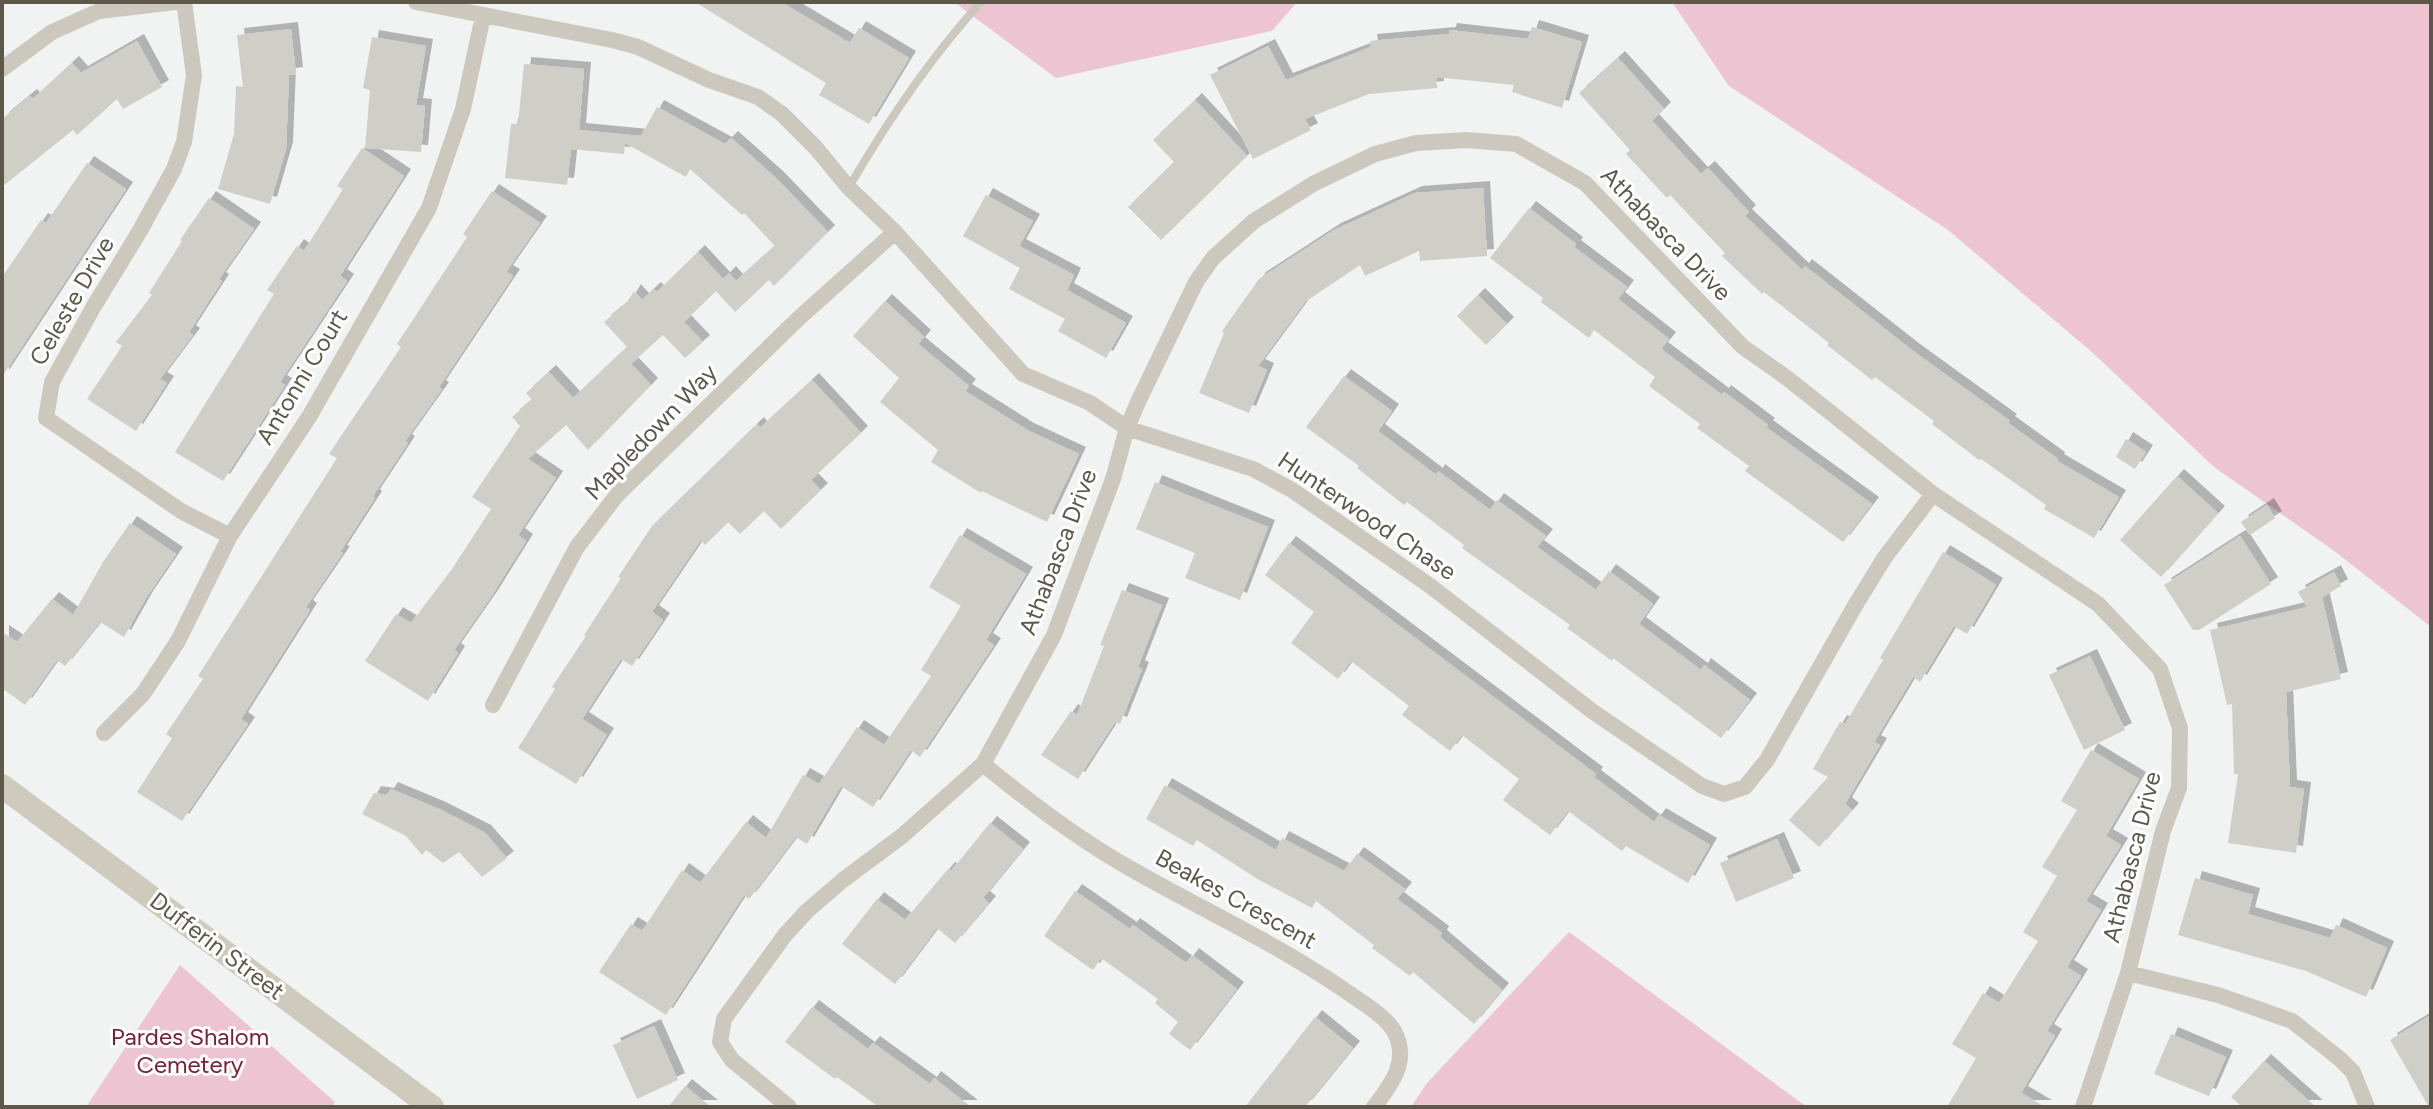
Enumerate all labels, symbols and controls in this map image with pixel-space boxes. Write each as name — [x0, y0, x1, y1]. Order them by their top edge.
street label: Athabasca Drive — [1595, 161, 1738, 307]
street label: Celeste Drive — [23, 231, 120, 370]
street label: Antonni Court — [250, 304, 353, 450]
street label: Mapledown Way — [578, 357, 723, 506]
street label: Hunterwood Chase — [1273, 445, 1462, 586]
street label: Athabasca Drive — [1013, 465, 1102, 639]
street label: Athabasca Drive — [2096, 768, 2167, 945]
street label: Beakes Crescent — [1151, 842, 1322, 955]
street label: Dufferin Street — [144, 886, 290, 1006]
park label: Pardes Shalom Cemetery — [111, 1022, 269, 1079]

